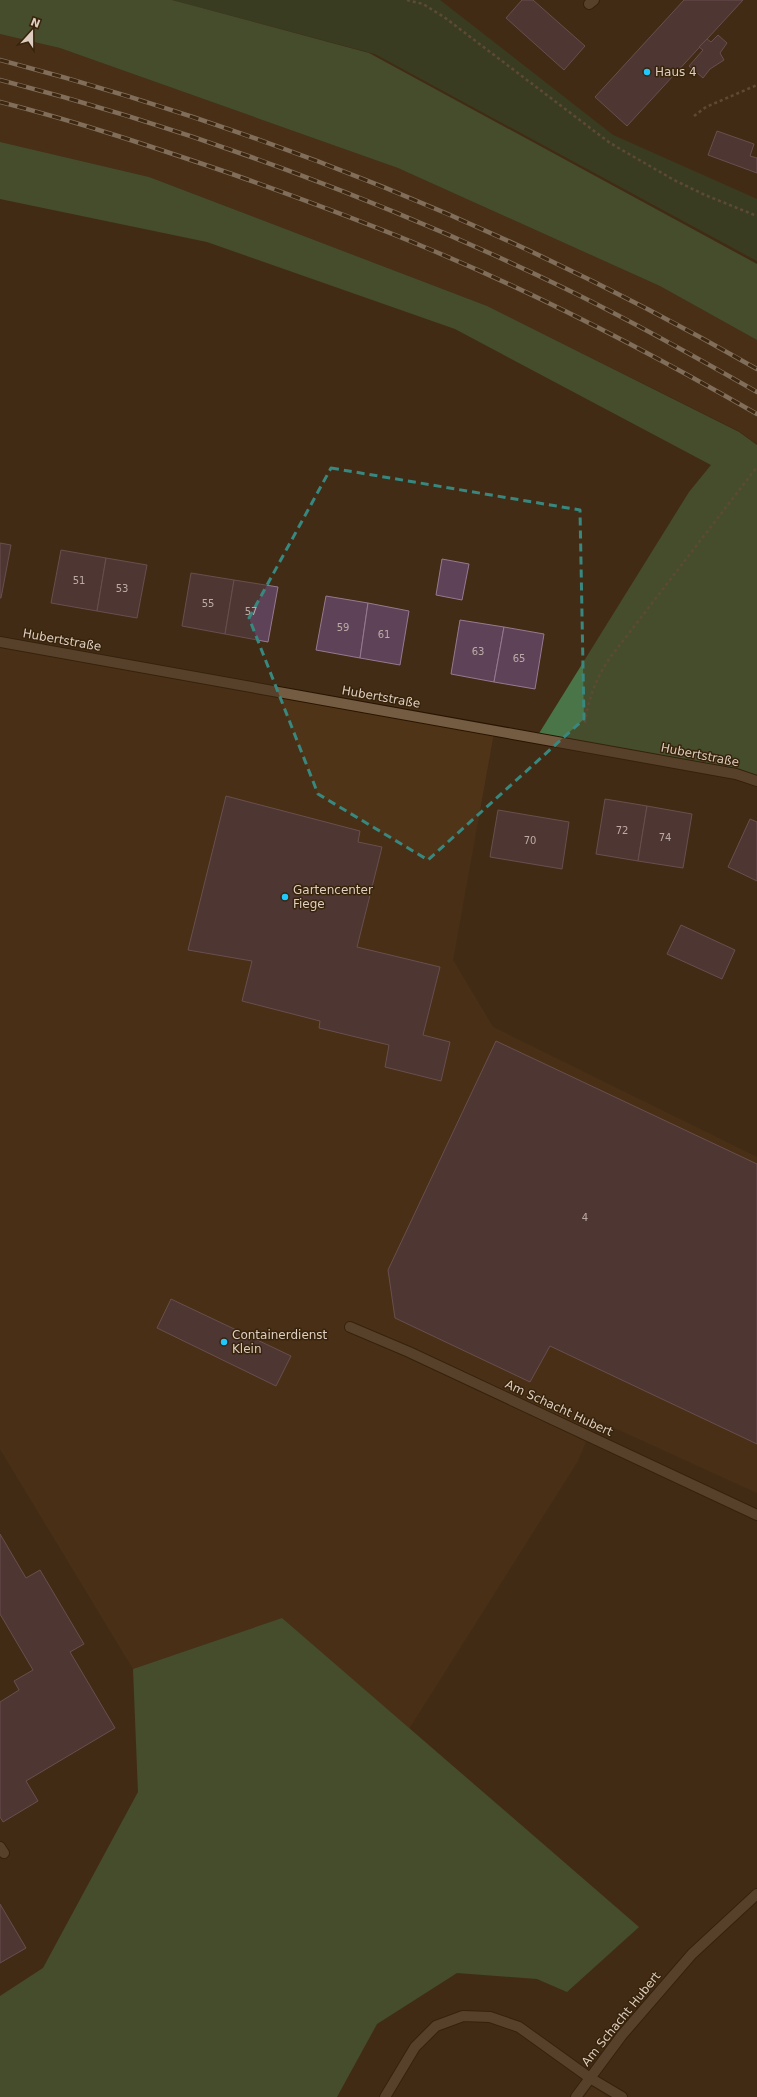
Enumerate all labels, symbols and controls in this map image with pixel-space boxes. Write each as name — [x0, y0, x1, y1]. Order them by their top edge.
north arrow — [12, 12, 52, 52]
text: N — [29, 15, 42, 31]
place label: Haus 4 — [655, 65, 697, 79]
marker: Haus 4 — [642, 67, 652, 77]
house number: 51 — [73, 575, 85, 586]
house number: 53 — [116, 583, 128, 594]
house number: 55 — [202, 598, 214, 609]
house number: 57 — [245, 606, 257, 617]
house number: 59 — [337, 622, 349, 633]
street label: Hubertstraße — [22, 626, 102, 654]
house number: 61 — [378, 629, 390, 640]
house number: 63 — [472, 646, 484, 657]
house number: 65 — [513, 653, 525, 664]
street label: Hubertstraße — [341, 683, 421, 711]
street label: Hubertstraße — [660, 741, 740, 769]
house number: 72 — [616, 825, 628, 836]
house number: 74 — [659, 832, 671, 843]
house number: 70 — [524, 835, 536, 846]
place label: Gartencenter Fiege — [293, 883, 373, 911]
marker: Gartencenter Fiege — [280, 892, 290, 902]
house number: 4 — [582, 1212, 588, 1223]
place label: Containerdienst Klein — [232, 1328, 328, 1356]
marker: Containerdienst Klein — [219, 1337, 229, 1347]
street label: Am Schacht Hubert — [503, 1377, 615, 1439]
street label: Am Schacht Hubert — [579, 1969, 663, 2069]

